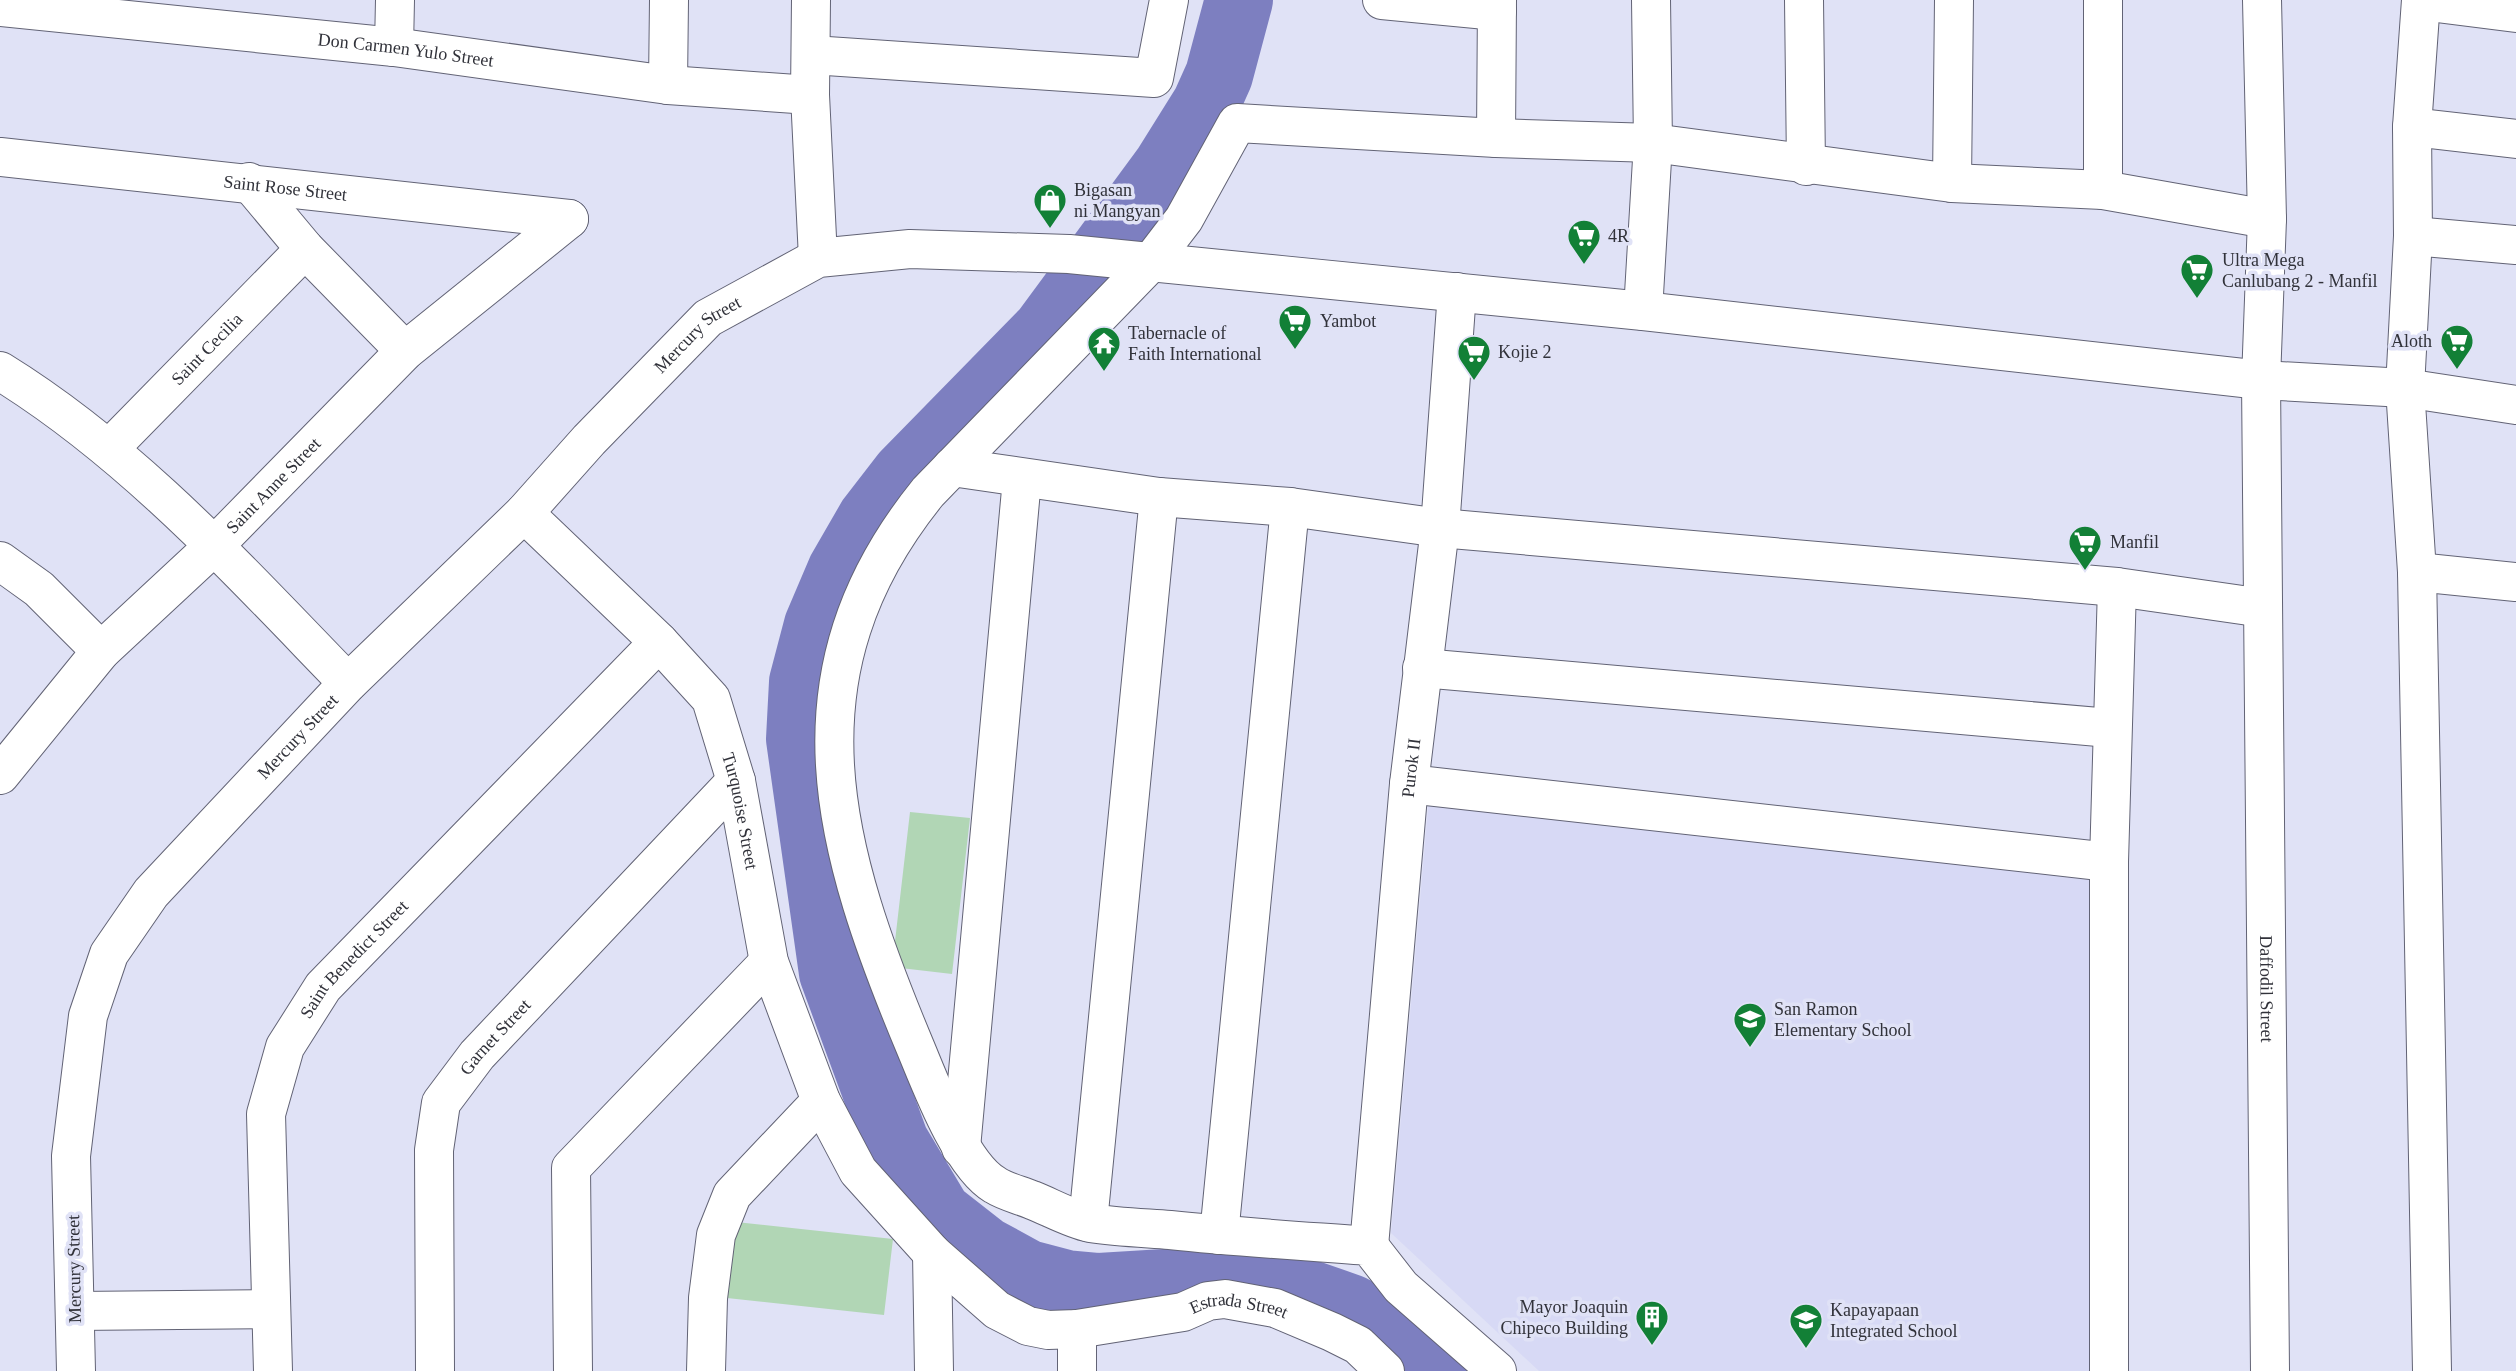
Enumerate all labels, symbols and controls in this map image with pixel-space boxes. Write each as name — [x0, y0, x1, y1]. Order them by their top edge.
street label: Don Carmen Yulo Street — [317, 29, 495, 71]
street label: Saint Rose Street — [223, 171, 348, 205]
place label: Bigasan ni Mangyan — [1074, 180, 1160, 221]
shop icon: Bigasan ni Mangyan — [1031, 181, 1069, 230]
supermarket icon: 4R — [1565, 217, 1603, 266]
place label: 4R — [1608, 226, 1629, 246]
place label: Ultra Mega Canlubang 2 - Manfil — [2222, 250, 2377, 291]
supermarket icon: Ultra Mega Canlubang 2 - Manfil — [2178, 251, 2216, 300]
street label: Mercury Street — [650, 292, 744, 377]
supermarket icon: Yambot — [1276, 302, 1314, 351]
street label: Saint Cecilia — [167, 309, 247, 389]
place label: Yambot — [1320, 311, 1376, 331]
supermarket icon: Aloth — [2438, 322, 2476, 371]
place label: Tabernacle of Faith International — [1128, 323, 1261, 364]
temple icon: Tabernacle of Faith International — [1085, 324, 1123, 373]
place label: Aloth — [2391, 331, 2432, 351]
supermarket icon: Kojie 2 — [1455, 333, 1493, 382]
place label: Kojie 2 — [1498, 342, 1552, 362]
street label: Saint Anne Street — [222, 433, 325, 537]
supermarket icon: Manfil — [2066, 523, 2104, 572]
place label: Manfil — [2110, 532, 2159, 552]
street label: Mercury Street — [253, 690, 342, 783]
street label: Purok II — [1398, 737, 1424, 798]
street label: Turquoise Street — [718, 750, 762, 871]
street label: Saint Benedict Street — [296, 896, 412, 1022]
street label: Daffodil Street — [2256, 935, 2277, 1043]
street label: Garnet Street — [456, 995, 535, 1079]
place label: San Ramon Elementary School — [1774, 999, 1911, 1040]
school or university icon: San Ramon Elementary School — [1731, 1000, 1769, 1049]
street label: Mercury Street — [63, 1215, 85, 1323]
street label: Estrada Street — [1186, 1289, 1291, 1322]
place label: Mayor Joaquin Chipeco Building — [1501, 1297, 1628, 1338]
building icon: Mayor Joaquin Chipeco Building — [1633, 1298, 1671, 1347]
place label: Kapayapaan Integrated School — [1830, 1300, 1957, 1341]
school or university icon: Kapayapaan Integrated School — [1787, 1301, 1825, 1350]

